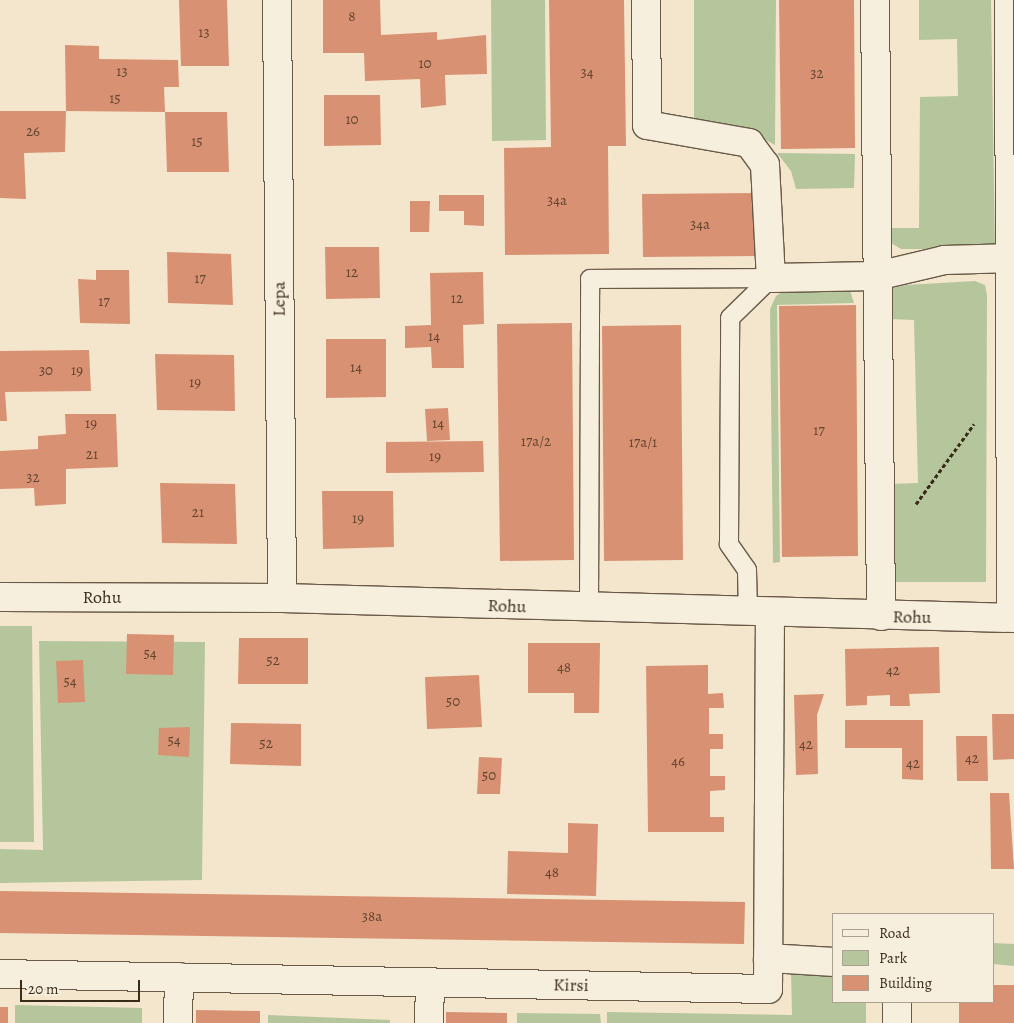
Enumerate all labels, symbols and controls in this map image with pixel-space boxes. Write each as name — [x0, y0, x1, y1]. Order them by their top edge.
house number: 8 — [348, 8, 356, 26]
house number: 13 — [198, 24, 210, 42]
house number: 10 — [418, 55, 432, 73]
house number: 13 — [116, 63, 128, 81]
house number: 34 — [580, 64, 594, 82]
house number: 32 — [810, 65, 824, 83]
house number: 15 — [109, 90, 121, 108]
house number: 10 — [345, 111, 359, 129]
house number: 26 — [26, 123, 40, 141]
house number: 15 — [191, 133, 203, 151]
house number: 34a — [547, 192, 567, 210]
house number: 34a — [690, 216, 710, 234]
house number: 12 — [346, 264, 358, 282]
house number: 17 — [194, 270, 206, 288]
street label: Lepa — [268, 281, 290, 317]
house number: 12 — [451, 290, 463, 308]
house number: 17 — [98, 293, 110, 311]
house number: 14 — [428, 328, 440, 346]
house number: 14 — [350, 359, 362, 377]
house number: 30 — [39, 362, 53, 380]
house number: 19 — [71, 362, 83, 380]
house number: 19 — [189, 374, 201, 392]
house number: 19 — [85, 415, 97, 433]
house number: 14 — [432, 415, 444, 433]
house number: 17 — [813, 422, 825, 440]
house number: 17a/2 — [521, 433, 551, 451]
house number: 17a/1 — [629, 434, 657, 452]
house number: 21 — [86, 446, 98, 464]
house number: 19 — [429, 448, 441, 466]
house number: 32 — [26, 469, 40, 487]
house number: 21 — [192, 504, 204, 522]
house number: 19 — [352, 510, 364, 528]
street label: Rohu — [83, 586, 121, 608]
street label: Rohu — [487, 595, 527, 617]
street label: Rohu — [892, 606, 932, 628]
house number: 54 — [143, 645, 157, 663]
house number: 52 — [266, 652, 280, 670]
house number: 48 — [557, 659, 571, 677]
house number: 42 — [886, 662, 900, 680]
house number: 54 — [63, 673, 77, 691]
house number: 50 — [446, 693, 460, 711]
house number: 54 — [167, 732, 181, 750]
house number: 52 — [259, 735, 273, 753]
house number: 42 — [799, 736, 813, 754]
house number: 42 — [965, 750, 979, 768]
house number: 46 — [671, 753, 685, 771]
house number: 42 — [906, 755, 920, 773]
house number: 50 — [482, 767, 496, 785]
house number: 48 — [545, 864, 559, 882]
house number: 38a — [362, 908, 382, 926]
legend — [832, 913, 994, 1003]
text: Road — [879, 923, 910, 943]
text: Park — [879, 948, 907, 968]
scale bar — [22, 970, 142, 1002]
text: Building — [879, 973, 932, 993]
street label: Kirsi — [553, 974, 589, 996]
text: 20 m — [28, 979, 59, 999]

